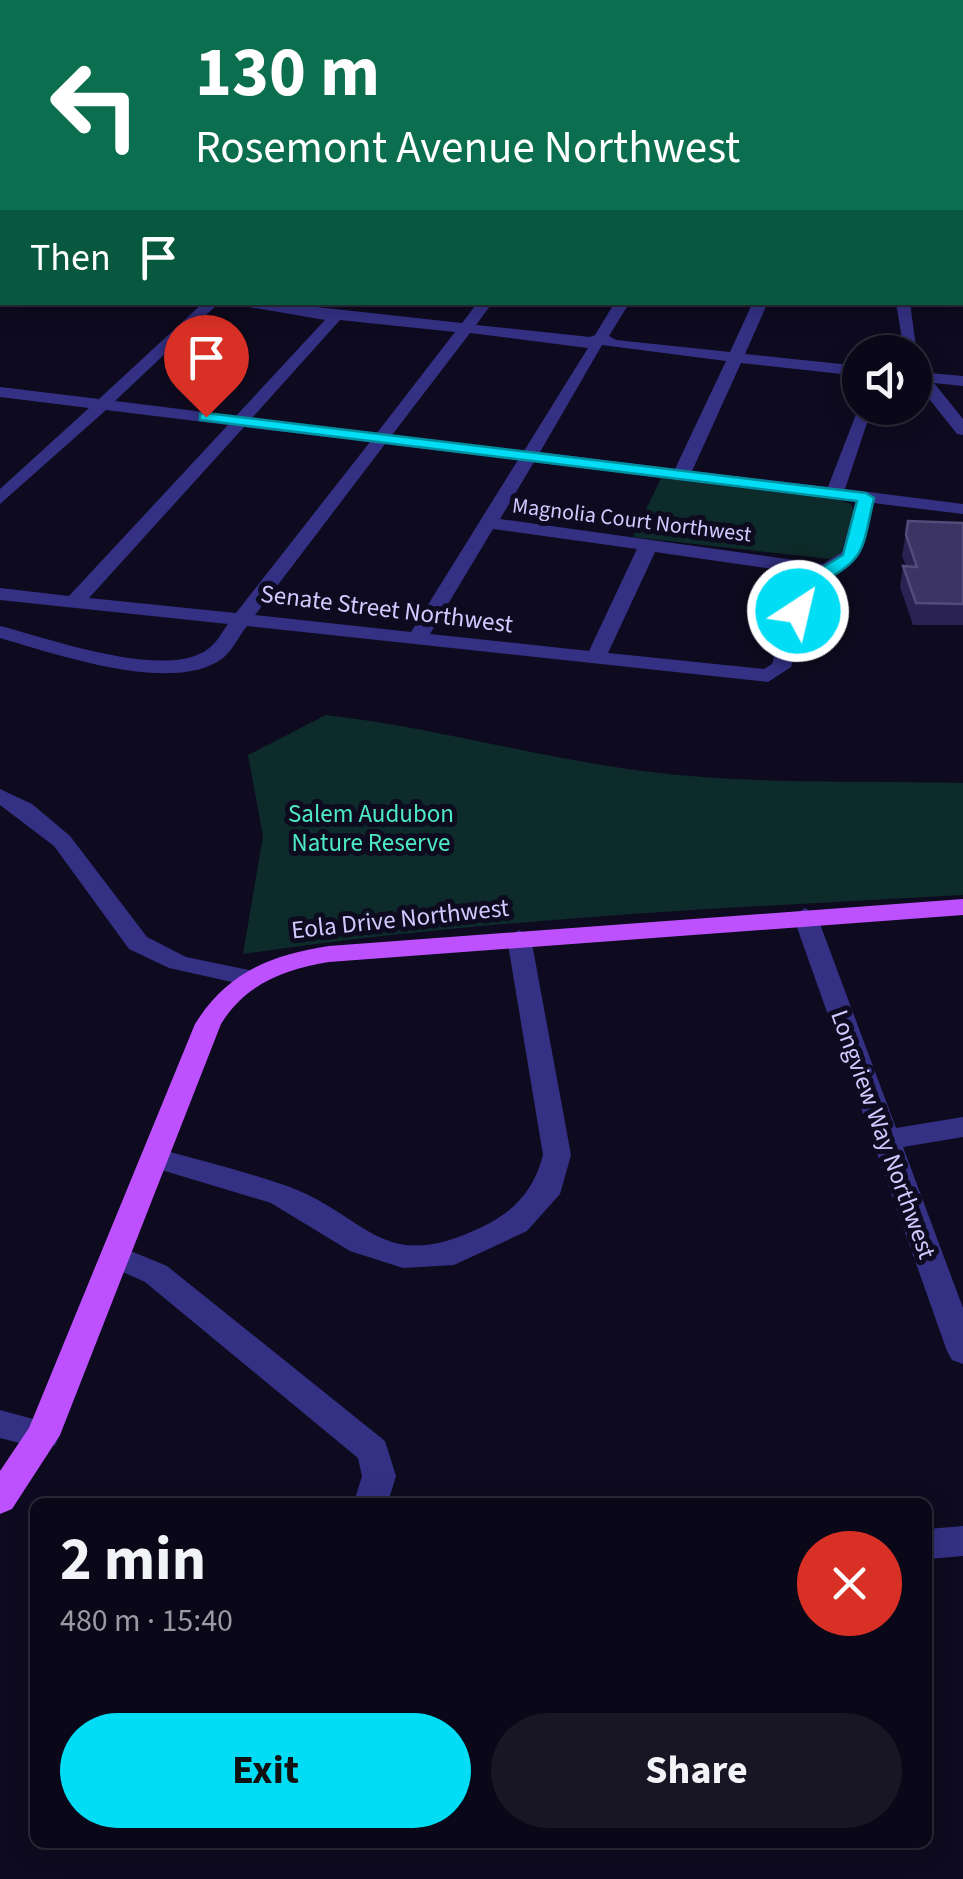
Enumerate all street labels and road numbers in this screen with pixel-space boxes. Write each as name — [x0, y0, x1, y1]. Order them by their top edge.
street label: Magnolia Court Northwest — [511, 489, 754, 551]
street label: Senate Street Northwest — [259, 576, 516, 642]
street label: Eola Drive Northwest — [289, 890, 511, 948]
street label: Longview Way Northwest — [821, 1005, 945, 1264]

